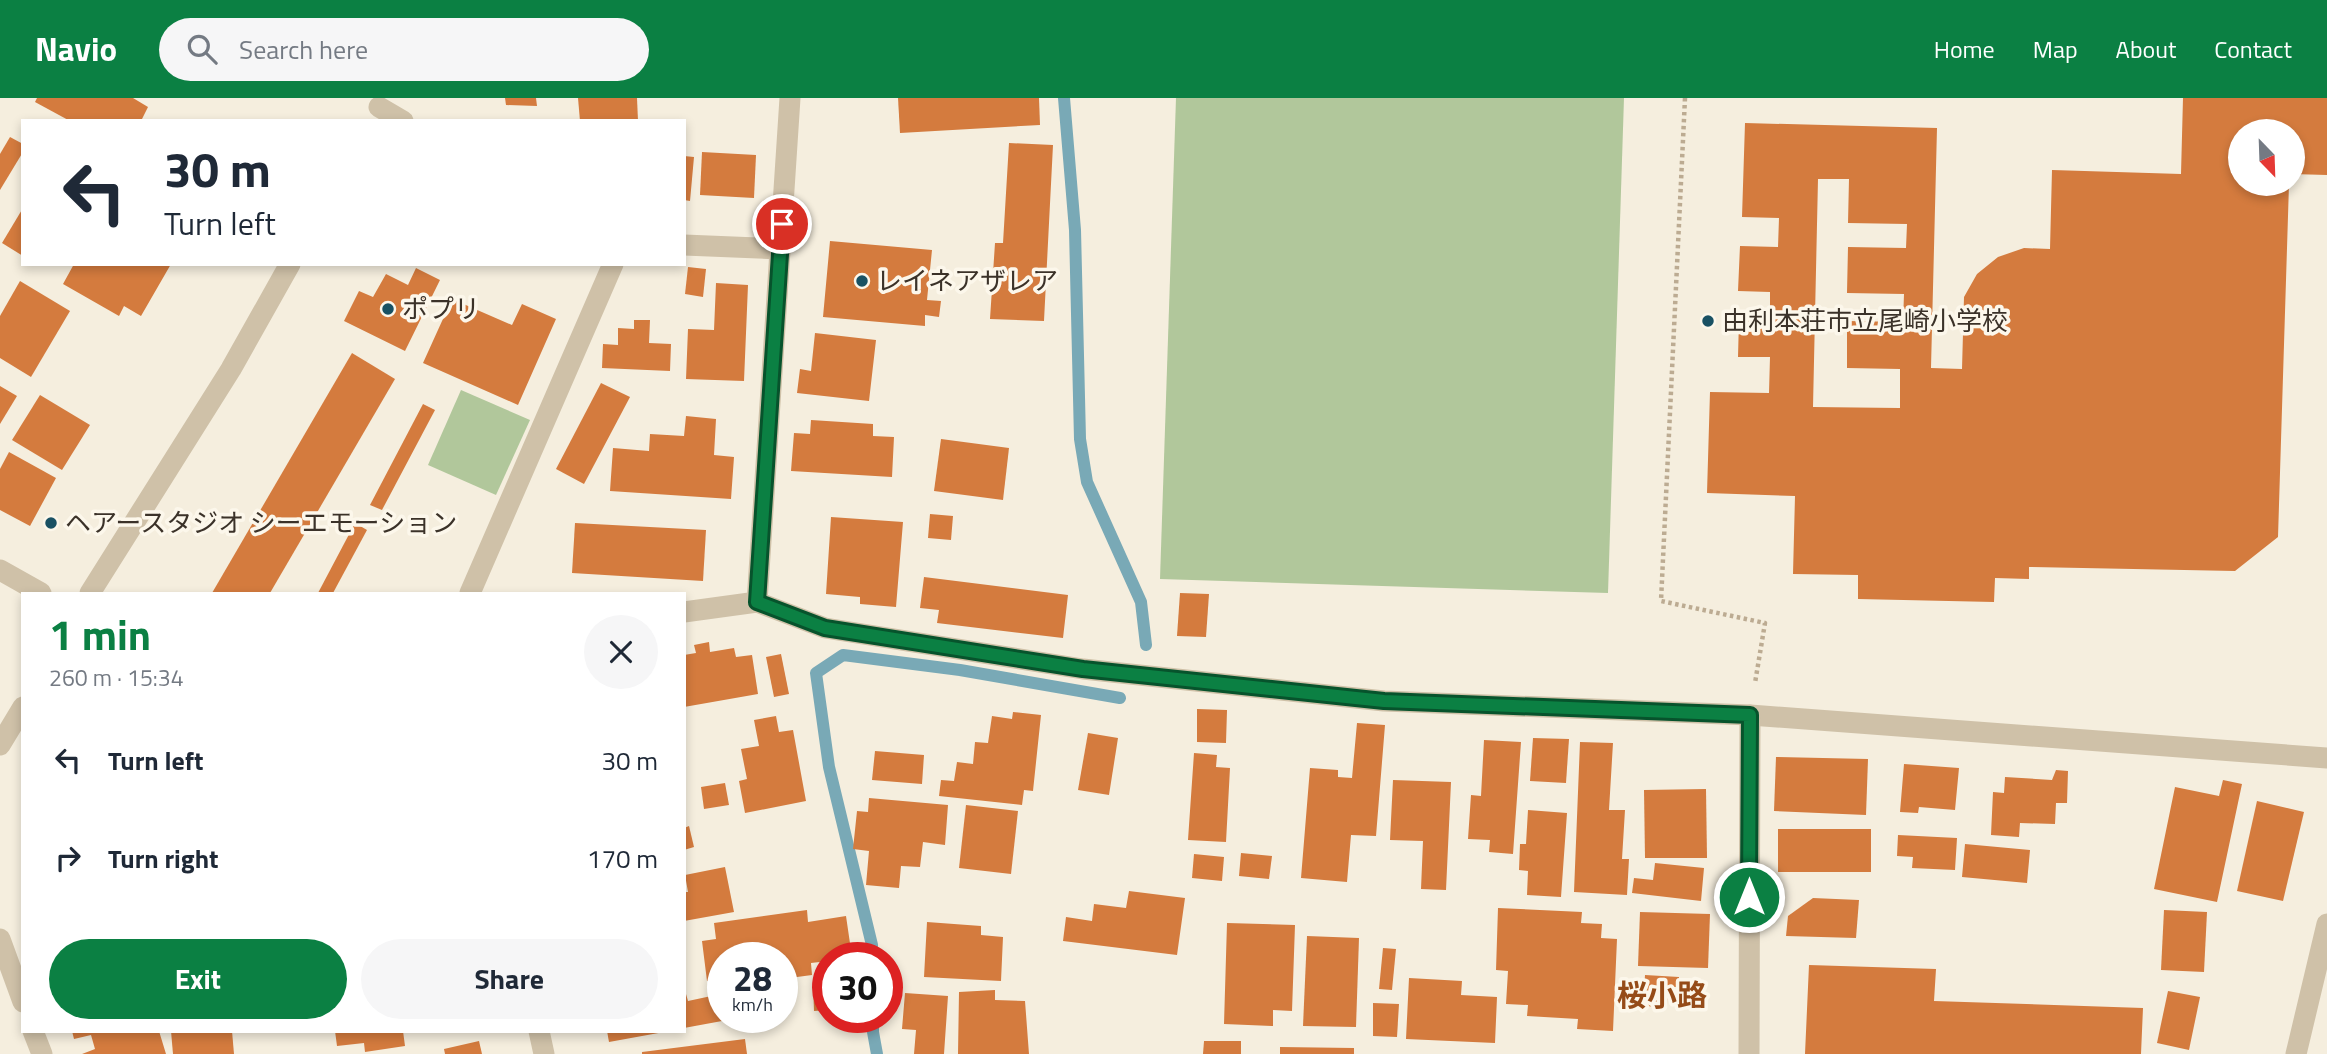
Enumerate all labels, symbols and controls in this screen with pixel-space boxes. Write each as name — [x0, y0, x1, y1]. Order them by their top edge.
search box — [159, 18, 649, 81]
text: Navio — [35, 24, 117, 74]
icon: search — [183, 30, 221, 68]
text: Search here — [239, 30, 368, 69]
text: Home — [1934, 31, 1995, 67]
text: Map — [2033, 31, 2078, 67]
text: About — [2116, 31, 2176, 67]
text: Contact — [2214, 31, 2292, 67]
north arrow — [2228, 119, 2305, 196]
map controls — [2228, 119, 2305, 196]
text: 30 m — [164, 131, 271, 206]
icon: left — [49, 147, 140, 238]
pin — [752, 194, 812, 254]
text: Turn left — [164, 199, 276, 247]
icon: arrive — [763, 205, 801, 243]
place label: レイネアザレア — [876, 261, 1058, 300]
marker: レイネアザレア — [854, 273, 870, 289]
place label: ポプリ — [402, 289, 480, 328]
marker: ポプリ — [380, 301, 396, 317]
place label: 由利本荘市立尾崎小学校 — [1722, 301, 2008, 340]
marker: 由利本荘市立尾崎小学校 — [1700, 313, 1716, 329]
place label: ヘアースタジオ シーエモーション — [65, 503, 457, 542]
marker: ヘアースタジオ シーエモーション — [43, 515, 59, 531]
text: 1 min — [49, 602, 151, 666]
button: close — [584, 615, 658, 689]
text: 260 m · 15:34 — [49, 660, 184, 695]
icon: left — [49, 741, 87, 779]
text: Turn left — [108, 741, 203, 780]
text: 30 m — [601, 741, 658, 780]
icon: right — [49, 839, 87, 877]
text: Turn right — [108, 839, 219, 878]
text: 170 m — [587, 839, 658, 878]
position arrow — [1712, 860, 1786, 934]
button: Exit — [49, 939, 347, 1019]
button: Share — [361, 939, 658, 1019]
speed limit sign: 30 — [812, 942, 903, 1033]
text: 28 — [733, 951, 772, 1005]
district label: 桜小路 — [1617, 972, 1707, 1018]
text: km/h — [732, 991, 773, 1018]

